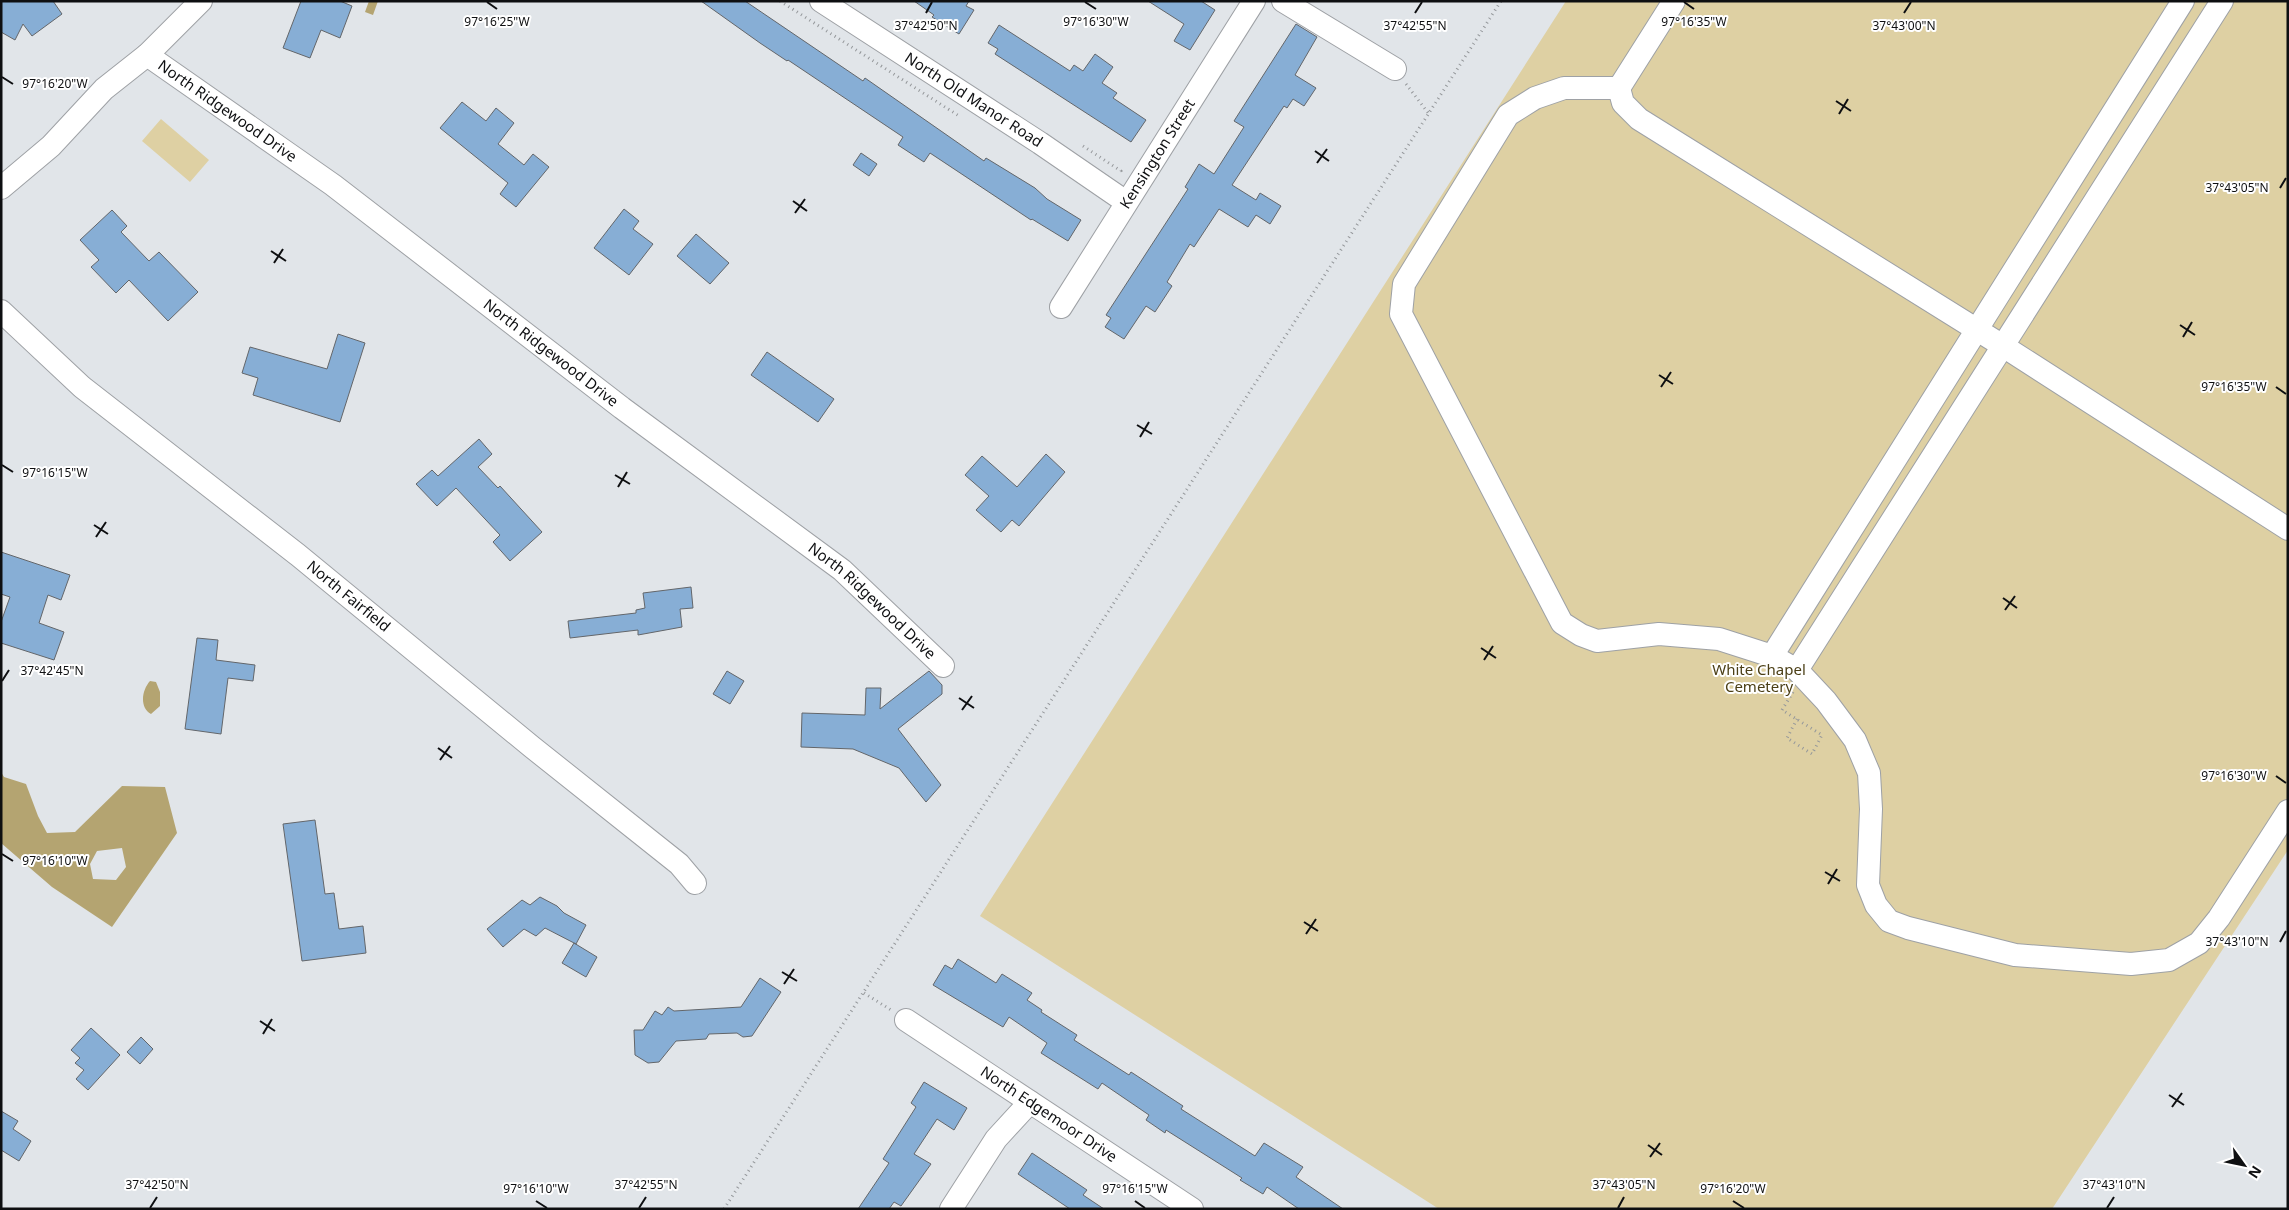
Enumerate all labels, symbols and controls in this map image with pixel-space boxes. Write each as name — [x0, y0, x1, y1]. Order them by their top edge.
text: 97°16'25"W — [464, 13, 530, 30]
text: 97°16'30"W — [1063, 13, 1129, 30]
text: 97°16'35"W — [1661, 13, 1727, 30]
text: 37°42'50"N — [894, 17, 958, 34]
text: 37°42'55"N — [1383, 17, 1447, 34]
text: 37°43'00"N — [1872, 17, 1936, 34]
street label: North Old Manor Road — [901, 47, 1047, 151]
street label: North Ridgewood Drive — [154, 55, 301, 166]
text: 97°16'20"W — [22, 75, 88, 92]
street label: Kensington Street — [1115, 94, 1199, 212]
text: 37°43'05"N — [2205, 179, 2269, 196]
street label: North Ridgewood Drive — [480, 294, 623, 411]
text: 97°16'35"W — [2201, 378, 2267, 395]
text: 97°16'15"W — [22, 464, 88, 481]
street label: North Ridgewood Drive — [805, 538, 941, 663]
street label: North Fairfield — [303, 555, 395, 636]
park label: White Chapel Cemetery — [1712, 659, 1806, 696]
text: 37°42'45"N — [20, 662, 84, 679]
text: 97°16'30"W — [2201, 767, 2267, 784]
text: 97°16'10"W — [22, 852, 88, 869]
text: 37°43'10"N — [2205, 933, 2269, 950]
street label: North Edgemoor Drive — [977, 1061, 1121, 1166]
north arrow — [2219, 1140, 2269, 1190]
text: N — [2244, 1162, 2266, 1182]
text: 37°42'50"N — [125, 1176, 189, 1193]
text: 37°42'55"N — [614, 1176, 678, 1193]
text: 37°43'05"N — [1592, 1176, 1656, 1193]
text: 37°43'10"N — [2082, 1176, 2146, 1193]
text: 97°16'10"W — [503, 1180, 569, 1197]
text: 97°16'15"W — [1102, 1180, 1168, 1197]
text: 97°16'20"W — [1700, 1180, 1766, 1197]

